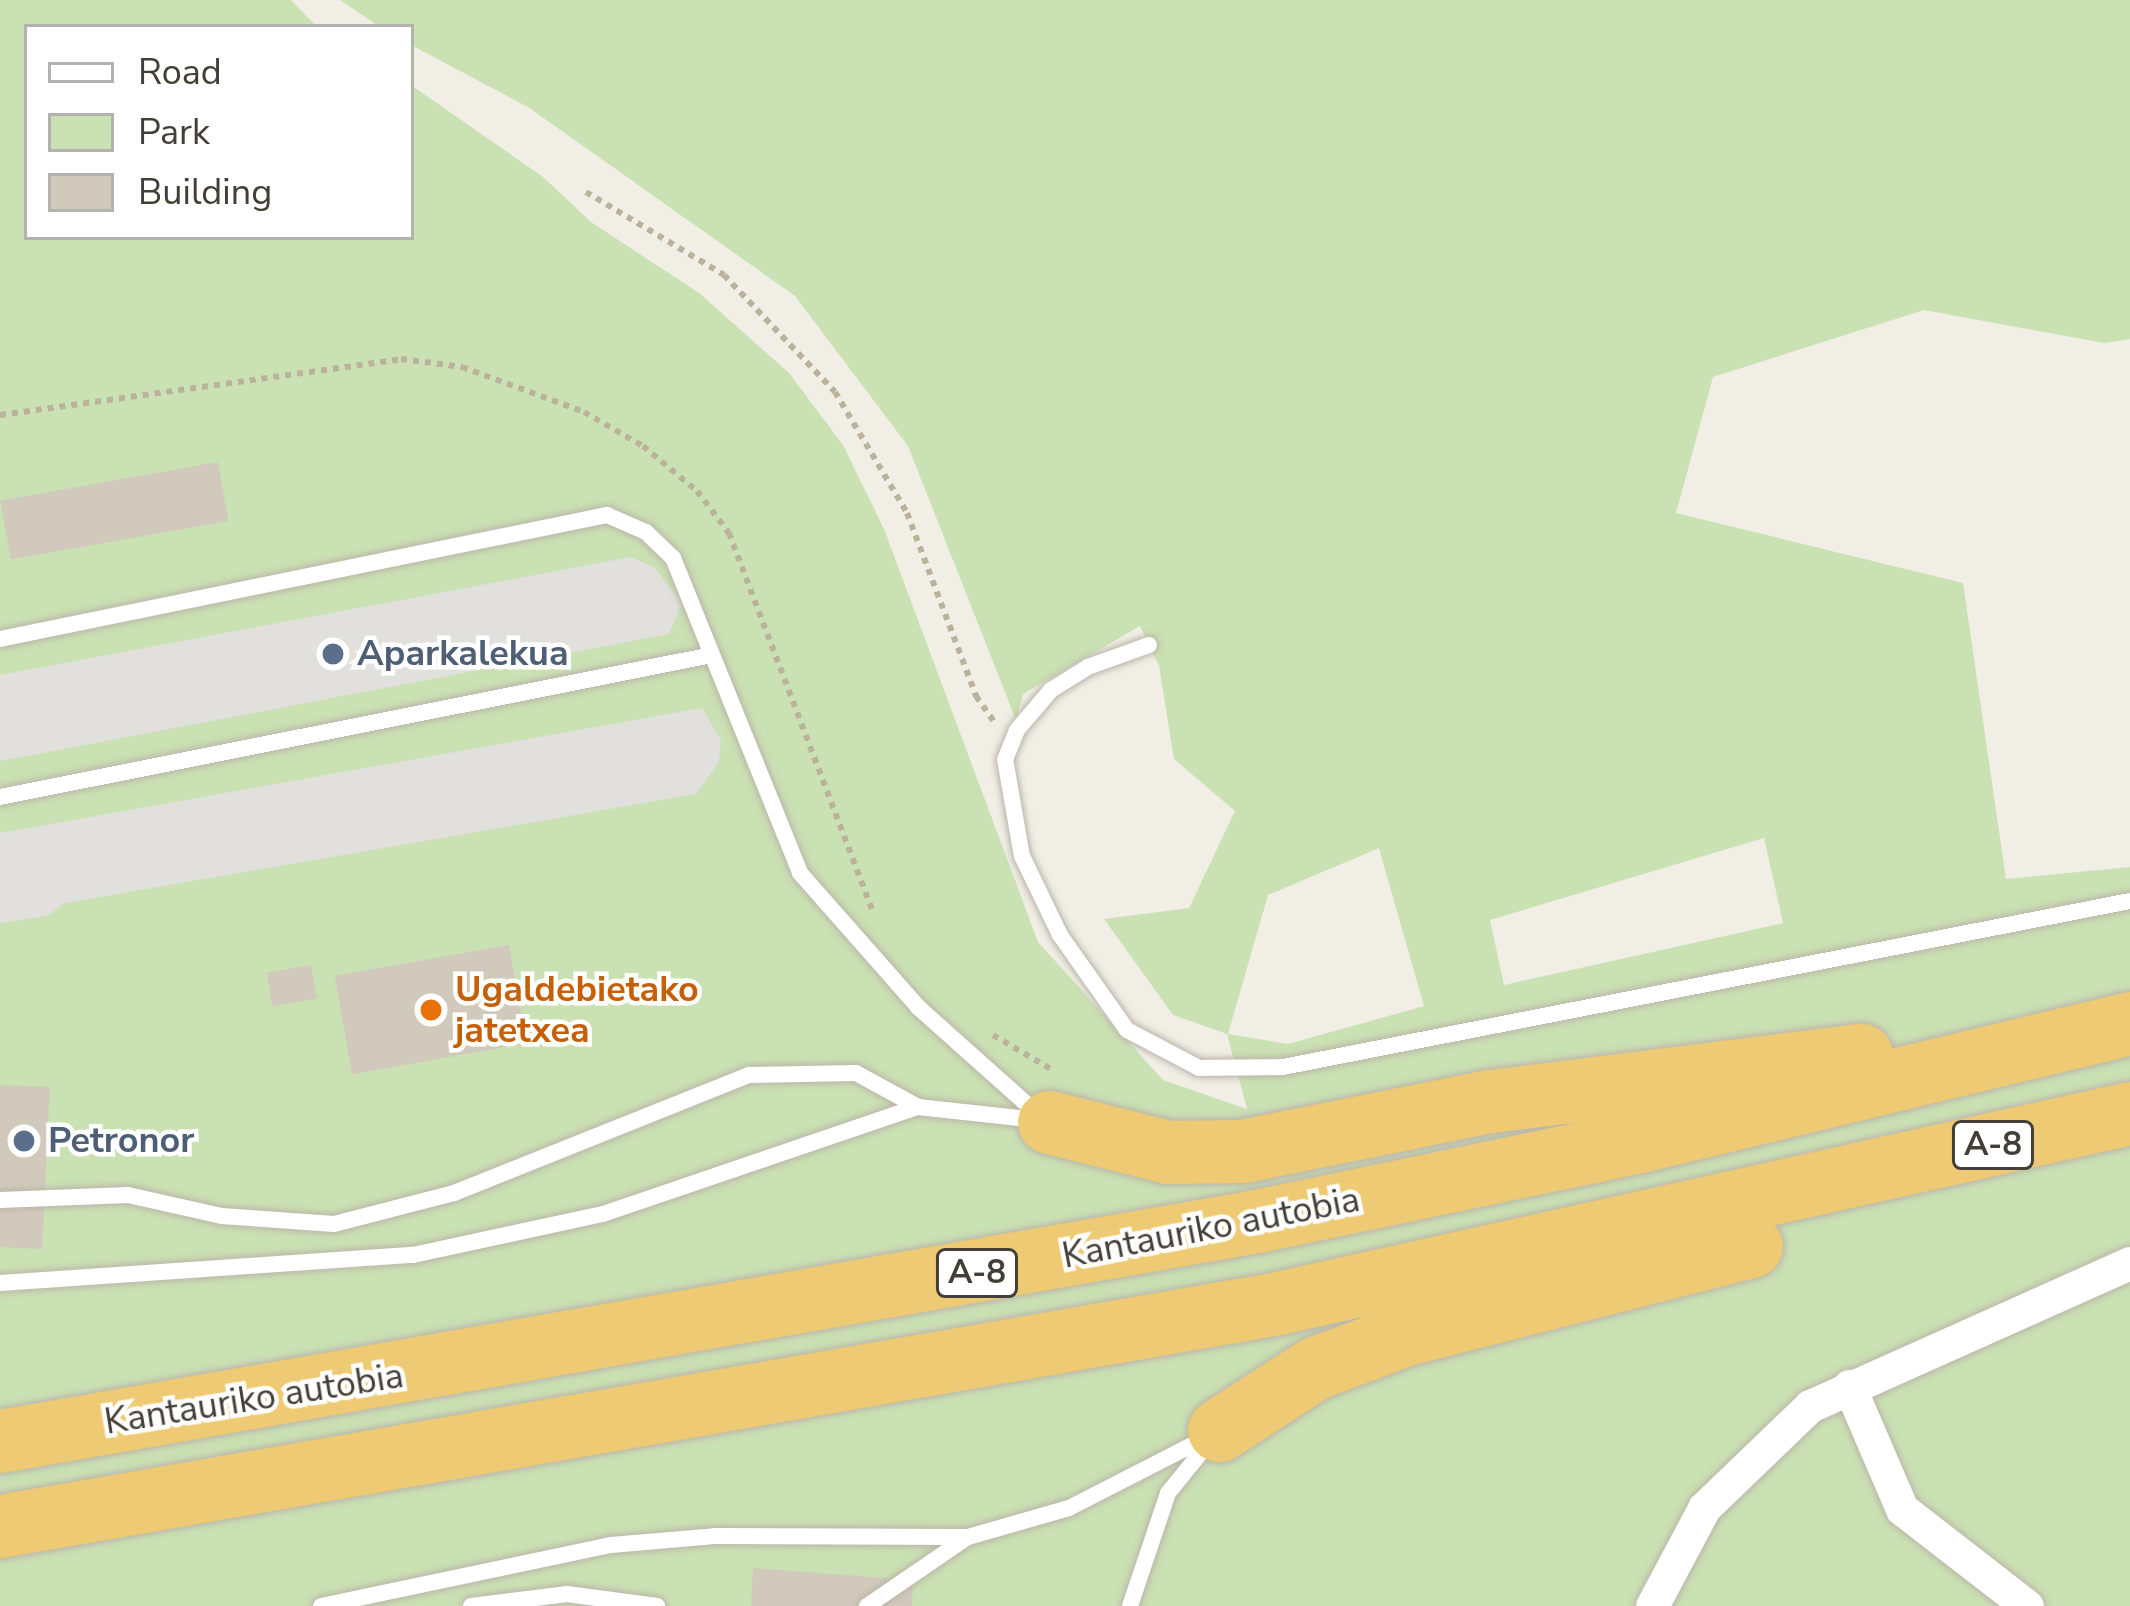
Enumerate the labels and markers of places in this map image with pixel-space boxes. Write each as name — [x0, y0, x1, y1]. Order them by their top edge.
place label: Aparkalekua — [357, 632, 569, 676]
marker: Aparkalekua — [320, 641, 346, 667]
place label: Ugaldebietako jatetxea — [455, 967, 699, 1052]
marker: Ugaldebietako jatetxea — [418, 997, 444, 1023]
place label: Petronor — [48, 1119, 194, 1163]
marker: Petronor — [11, 1128, 37, 1154]

